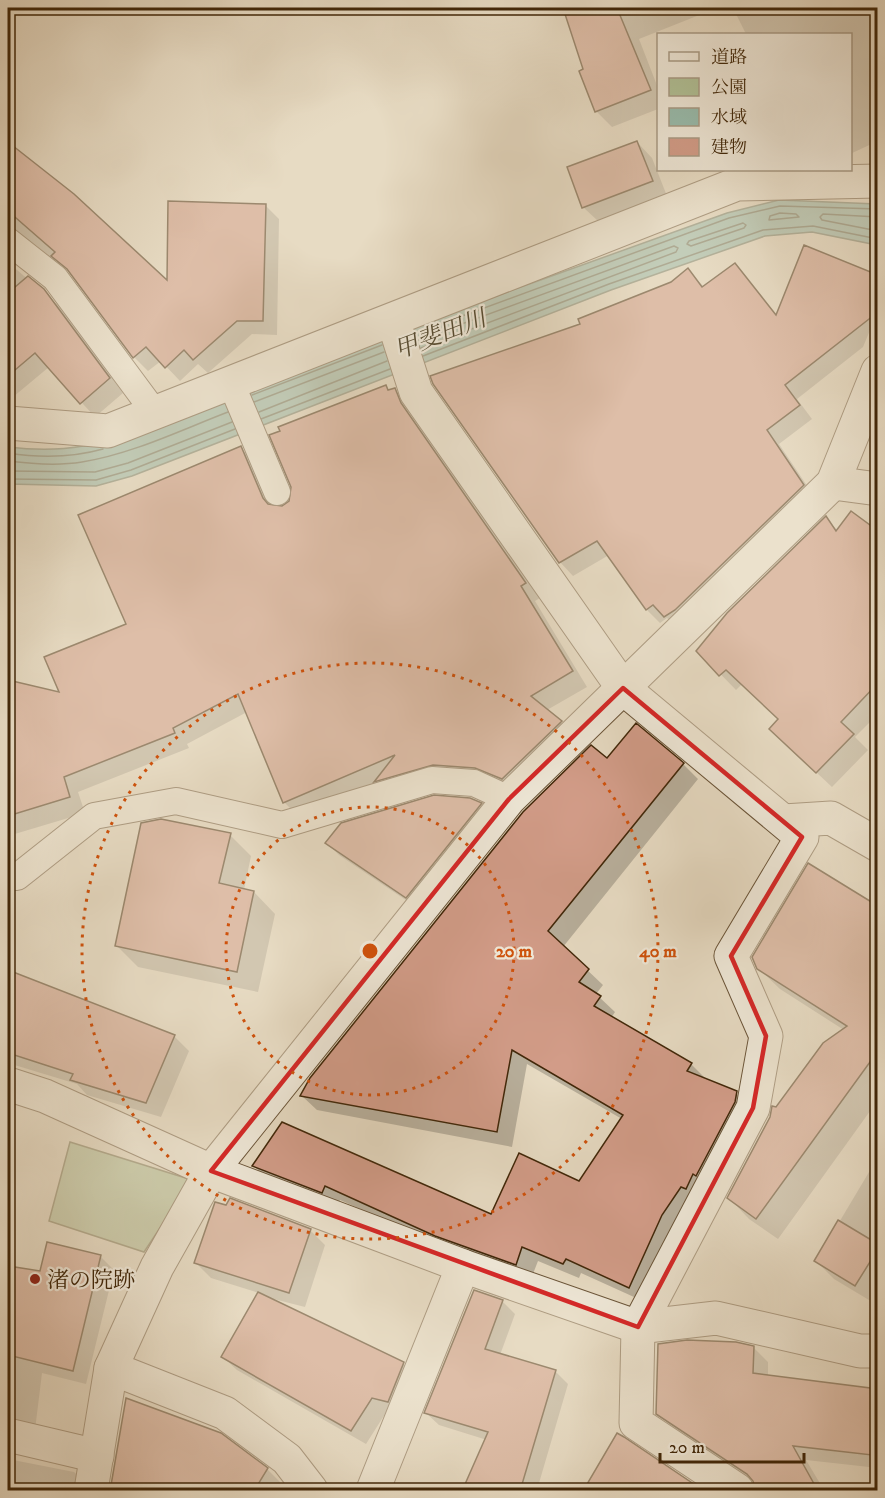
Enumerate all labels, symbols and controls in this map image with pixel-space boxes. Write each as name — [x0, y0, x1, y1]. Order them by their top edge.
legend — [657, 33, 852, 171]
text: 道路 — [711, 47, 747, 69]
text: 公園 — [711, 77, 747, 99]
text: 水域 — [711, 107, 747, 129]
text: 建物 — [711, 137, 747, 159]
water label: 甲斐田川 — [390, 303, 493, 366]
centre of rings — [360, 941, 380, 961]
text: 20 m — [496, 941, 532, 963]
text: 40 m — [638, 941, 677, 963]
place label: 渚の院跡 — [47, 1267, 135, 1294]
marker: 渚の院跡 — [28, 1272, 42, 1286]
scale bar — [660, 1426, 804, 1464]
text: 20 m — [669, 1437, 705, 1459]

